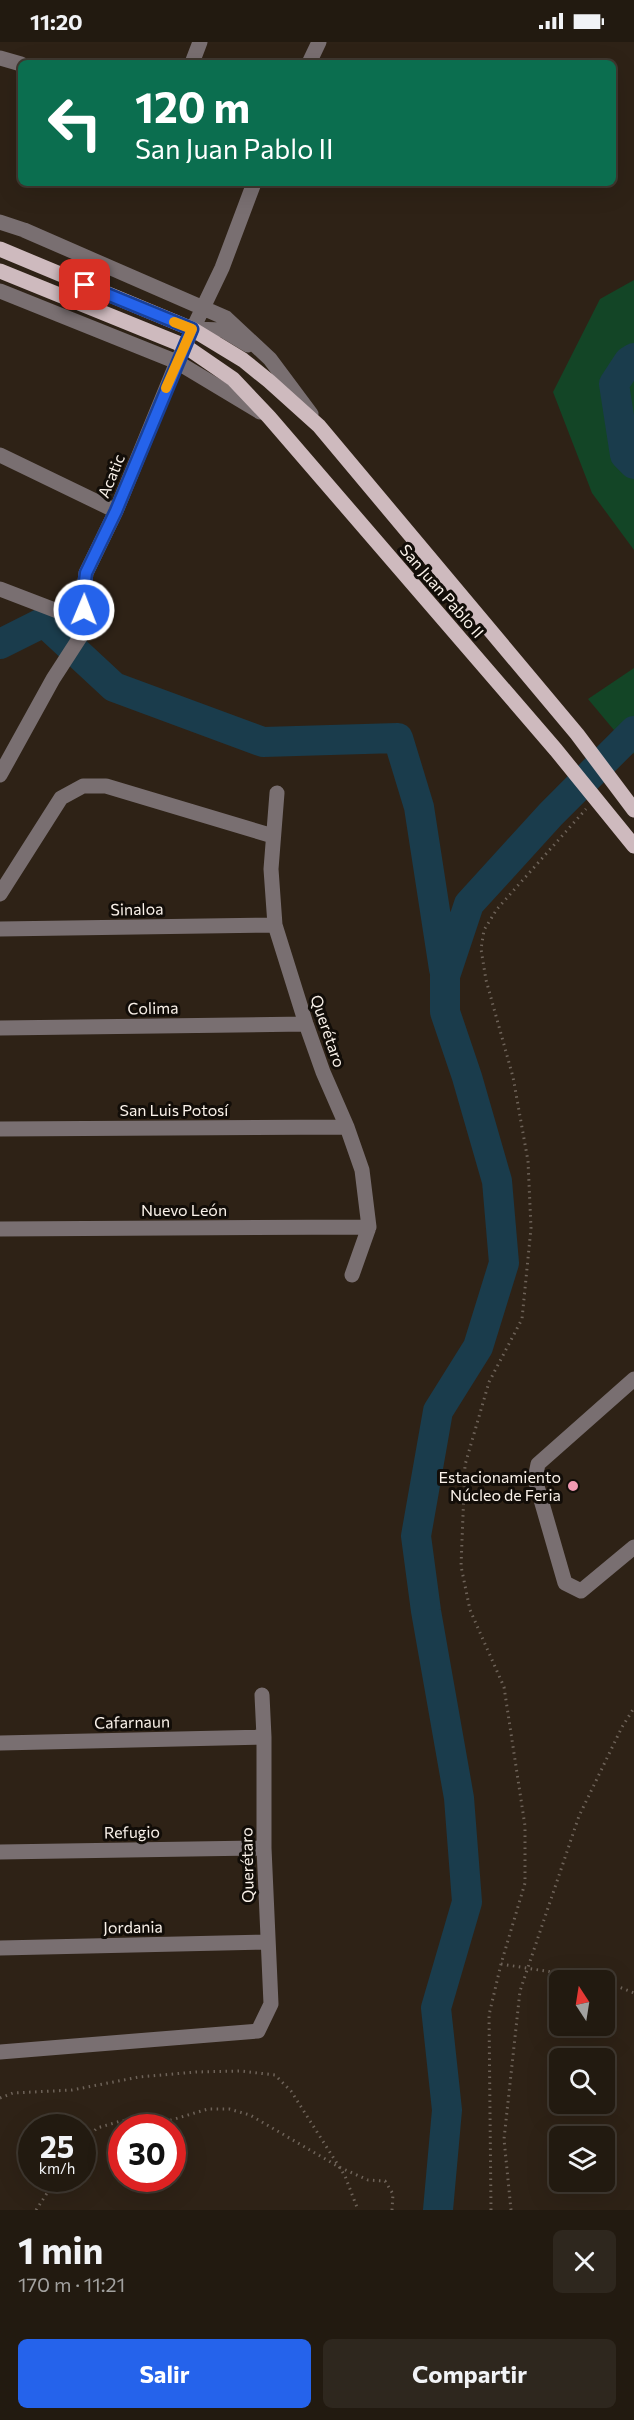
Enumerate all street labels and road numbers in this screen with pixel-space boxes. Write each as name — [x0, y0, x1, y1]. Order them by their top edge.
street label: Acatic — [93, 451, 128, 500]
street label: San Juan Pablo II — [397, 540, 488, 641]
street label: Sinaloa — [110, 899, 164, 918]
street label: Querétaro — [307, 992, 350, 1070]
street label: Colima — [127, 998, 179, 1017]
street label: San Luis Potosí — [120, 1100, 229, 1119]
street label: Nuevo León — [141, 1200, 227, 1219]
street label: Cafarnaun — [94, 1711, 170, 1732]
street label: Refugio — [104, 1822, 160, 1841]
street label: Querétaro — [236, 1827, 257, 1903]
street label: Jordania — [103, 1916, 163, 1937]

